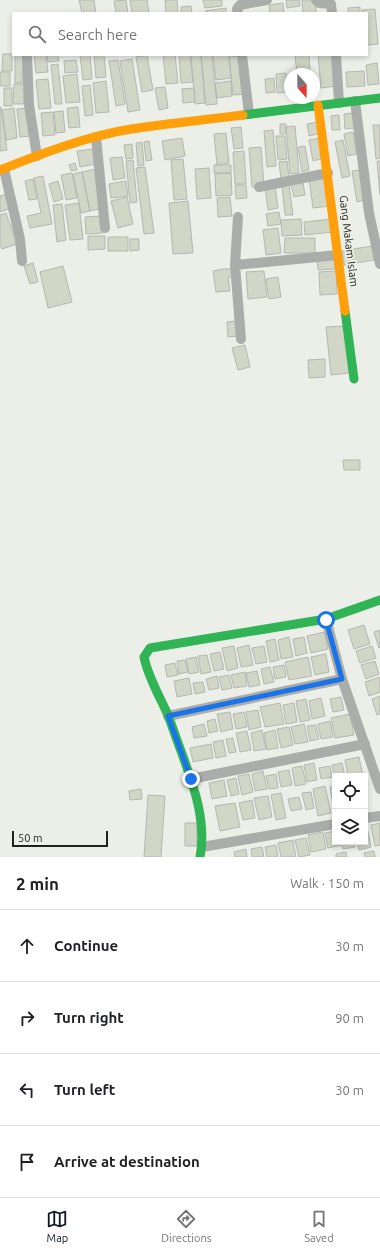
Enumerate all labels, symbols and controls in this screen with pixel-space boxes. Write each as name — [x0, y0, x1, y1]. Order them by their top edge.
search box — [12, 12, 368, 56]
icon: search — [26, 23, 48, 45]
text: Search here — [58, 26, 137, 43]
north arrow — [284, 68, 320, 104]
street label: Gang Makam Islam — [337, 195, 361, 287]
route start — [317, 611, 335, 629]
route end — [182, 770, 200, 788]
map controls — [332, 773, 368, 845]
button: locate — [332, 773, 368, 809]
button: layers — [332, 809, 368, 845]
scale bar — [12, 829, 108, 848]
text: 50 m — [18, 832, 42, 844]
text: 2 min — [16, 874, 59, 893]
text: Walk · 150 m — [290, 876, 364, 890]
icon: ahead — [16, 935, 38, 957]
text: Continue — [54, 937, 118, 954]
text: 30 m — [335, 939, 364, 953]
icon: right — [16, 1007, 38, 1029]
text: Turn right — [54, 1009, 124, 1026]
text: 90 m — [335, 1011, 364, 1025]
icon: left — [16, 1079, 38, 1101]
text: Turn left — [54, 1081, 115, 1098]
text: 30 m — [335, 1083, 364, 1097]
icon: arrive — [16, 1151, 38, 1173]
text: Arrive at destination — [54, 1153, 200, 1170]
tab: Map — [46, 1208, 68, 1244]
tab: Directions — [161, 1208, 212, 1244]
tab: Saved — [304, 1208, 334, 1244]

